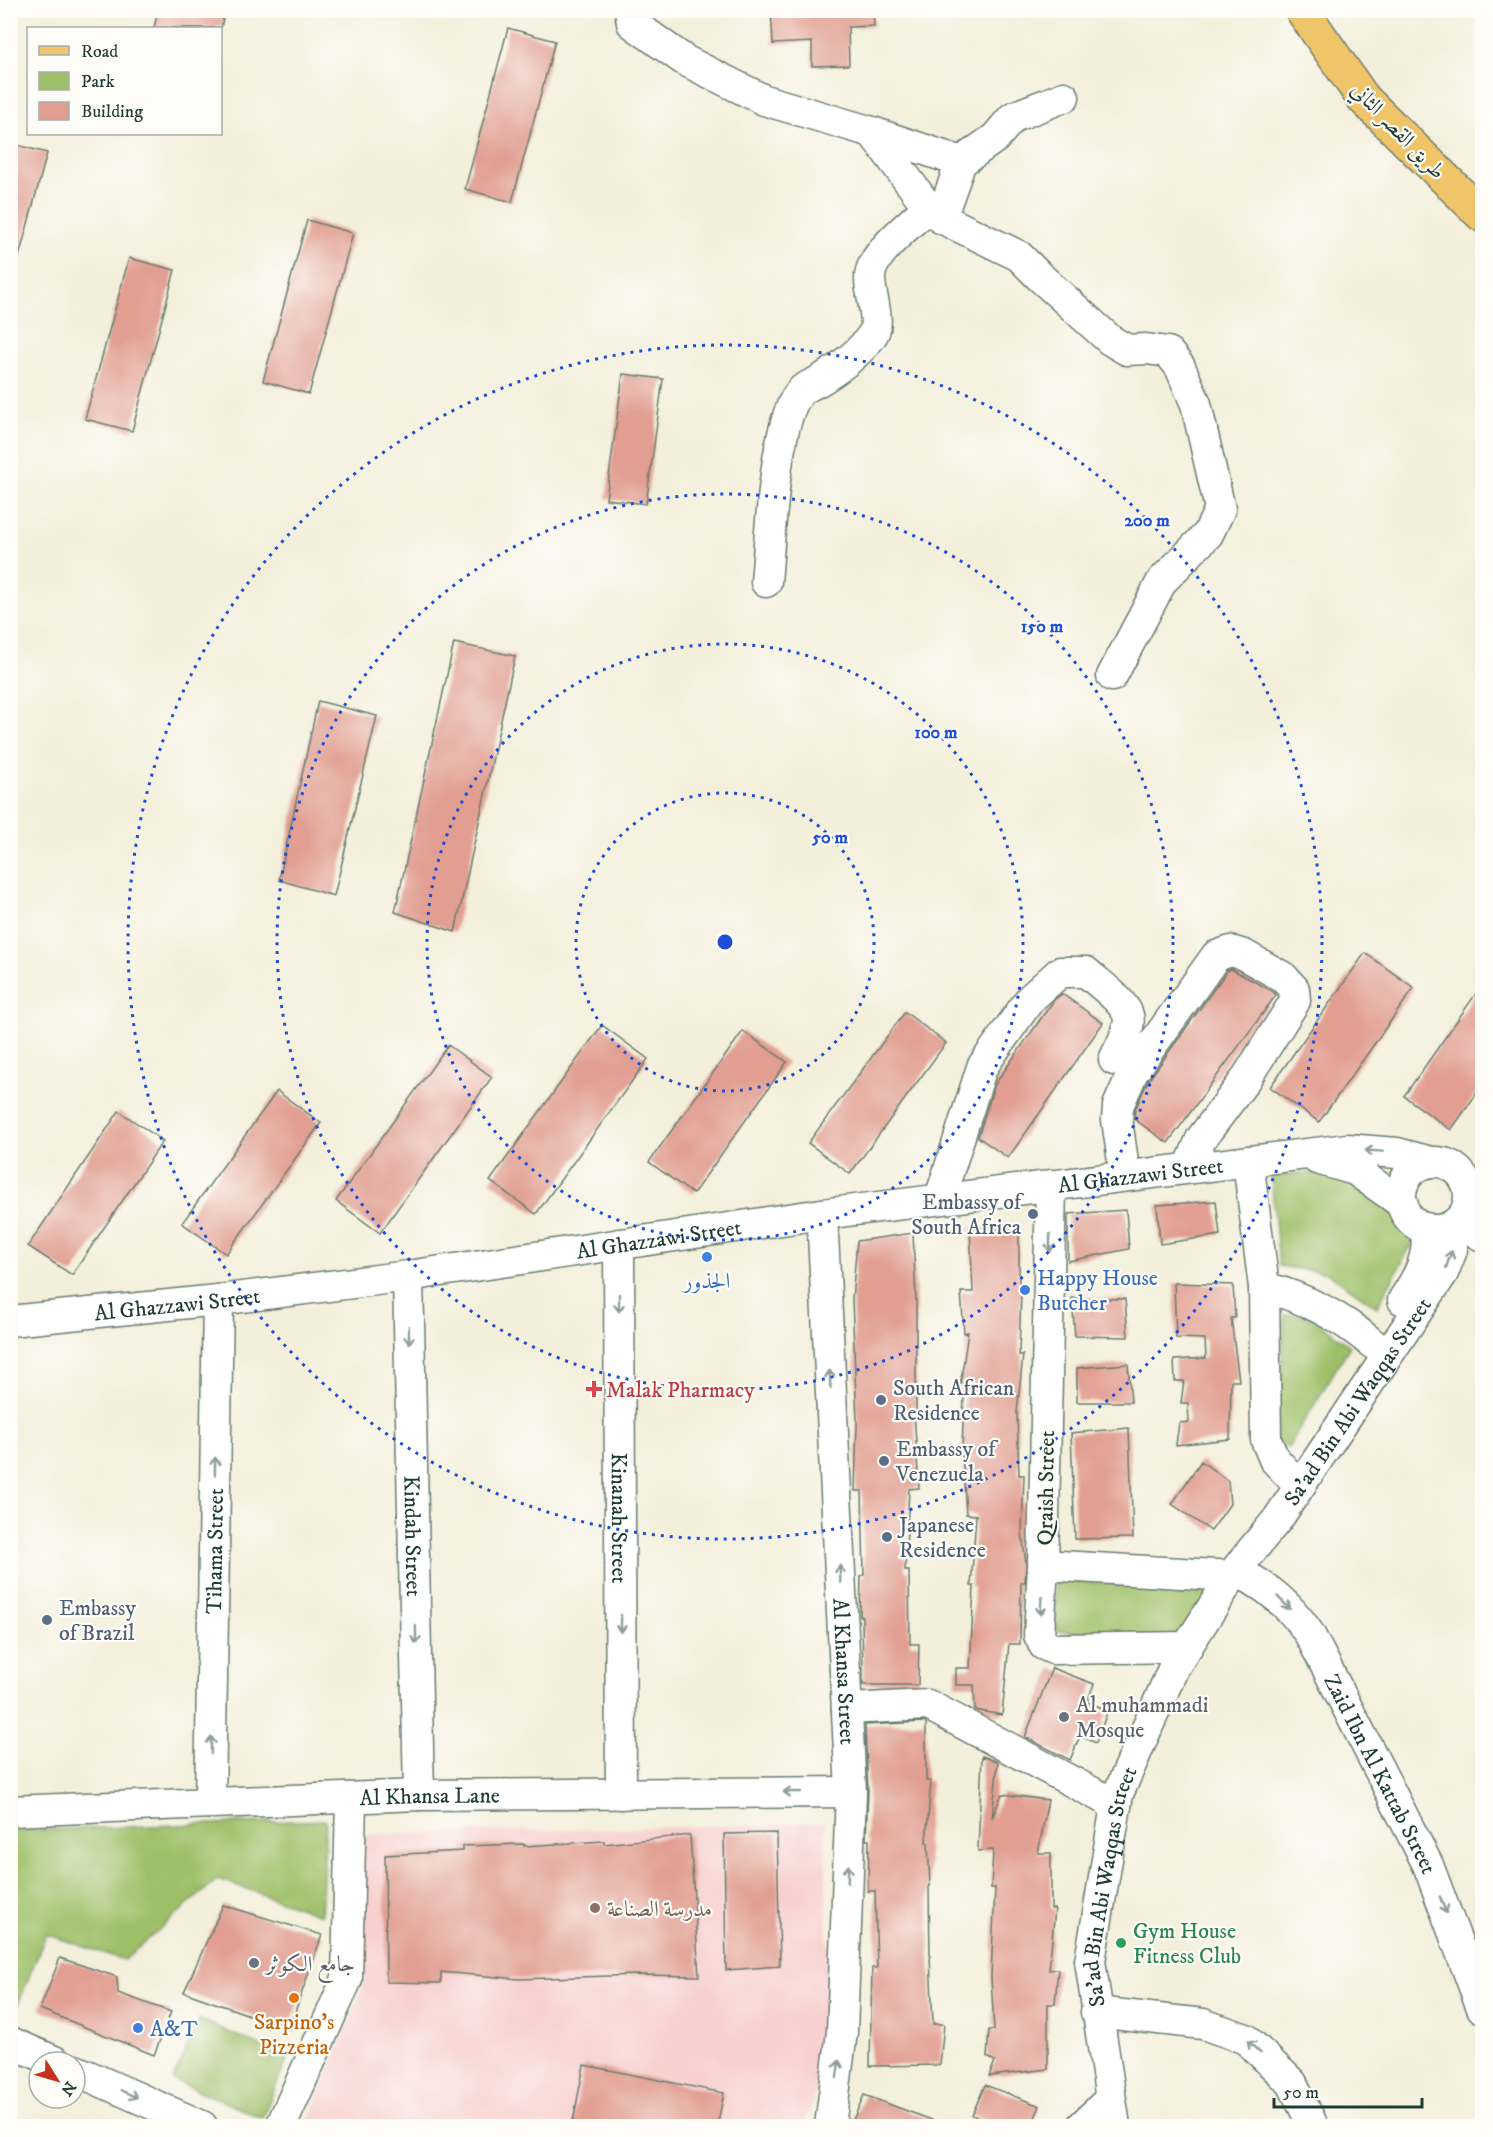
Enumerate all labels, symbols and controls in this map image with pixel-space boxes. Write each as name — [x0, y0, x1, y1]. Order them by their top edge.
legend — [27, 27, 222, 135]
text: Road — [81, 41, 118, 63]
text: Park — [81, 71, 115, 93]
street label: طريق القصر الثاني — [1342, 77, 1451, 188]
text: Building — [81, 101, 143, 123]
text: 200 m — [1124, 510, 1170, 532]
text: 150 m — [1021, 616, 1064, 638]
text: 100 m — [914, 722, 958, 744]
text: 50 m — [811, 827, 848, 849]
centre of rings — [715, 932, 735, 952]
one-way arrow — [1364, 1145, 1384, 1156]
street label: Al Ghazzawi Street — [1056, 1152, 1225, 1200]
place label: Embassy of South Africa — [911, 1189, 1025, 1241]
marker: Embassy of South Africa — [1026, 1207, 1040, 1221]
street label: Al Ghazzawi Street — [575, 1214, 743, 1266]
one-way arrow — [1044, 1233, 1056, 1253]
marker: الجذور — [700, 1250, 714, 1264]
one-way arrow — [1444, 1250, 1455, 1269]
place label: Happy House Butcher — [1037, 1265, 1158, 1317]
place label: الجذور — [682, 1268, 730, 1295]
street label: Al Ghazzawi Street — [93, 1283, 262, 1327]
marker: Happy House Butcher — [1018, 1283, 1032, 1297]
one-way arrow — [613, 1292, 625, 1312]
street label: Sa'ad Bin Abi Waqqas Street — [1279, 1293, 1438, 1511]
one-way arrow — [403, 1324, 415, 1344]
one-way arrow — [825, 1370, 836, 1390]
place label: South African Residence — [893, 1375, 1015, 1427]
place label: Malak Pharmacy — [606, 1377, 755, 1404]
marker: Malak Pharmacy — [587, 1382, 601, 1396]
marker: South African Residence — [874, 1393, 888, 1407]
street label: Qraish Street — [1032, 1430, 1061, 1546]
place label: Embassy of Venezuela — [895, 1436, 999, 1488]
street label: Kinanah Street — [605, 1452, 632, 1584]
marker: Embassy of Venezuela — [877, 1454, 891, 1468]
one-way arrow — [209, 1456, 221, 1476]
street label: Kindah Street — [397, 1475, 427, 1597]
street label: Tihama Street — [201, 1488, 230, 1614]
place label: Japanese Residence — [897, 1512, 986, 1564]
marker: Japanese Residence — [880, 1530, 894, 1544]
one-way arrow — [834, 1565, 845, 1585]
place label: Embassy of Brazil — [59, 1595, 136, 1647]
one-way arrow — [1035, 1596, 1046, 1616]
one-way arrow — [1277, 1596, 1292, 1611]
street label: Al Khansa Street — [826, 1598, 861, 1745]
marker: Embassy of Brazil — [40, 1613, 54, 1627]
one-way arrow — [615, 1613, 627, 1633]
one-way arrow — [410, 1624, 421, 1644]
street label: Zaid Ibn Al Kattab Street — [1317, 1670, 1442, 1878]
place label: Al muhammadi Mosque — [1076, 1692, 1208, 1744]
marker: Al muhammadi Mosque — [1057, 1710, 1071, 1724]
one-way arrow — [205, 1735, 216, 1755]
street label: Sa'ad Bin Abi Waqqas Street — [1078, 1762, 1144, 2009]
street label: Al Khansa Lane — [359, 1782, 500, 1812]
one-way arrow — [783, 1787, 803, 1798]
one-way arrow — [842, 1864, 854, 1884]
one-way arrow — [1439, 1895, 1450, 1914]
place label: مدرسة الصناعة — [607, 1896, 712, 1923]
marker: مدرسة الصناعة — [588, 1901, 602, 1915]
place label: Gym House Fitness Club — [1133, 1918, 1241, 1970]
marker: Gym House Fitness Club — [1114, 1936, 1128, 1950]
place label: جامع الكوثر — [264, 1951, 355, 1983]
marker: جامع الكوثر — [247, 1956, 261, 1970]
marker: Sarpino's Pizzeria — [287, 1991, 301, 2005]
place label: Sarpino's Pizzeria — [254, 2009, 334, 2061]
place label: A&T — [150, 2016, 198, 2043]
marker: A&T — [131, 2021, 145, 2035]
one-way arrow — [1247, 2040, 1262, 2054]
north arrow — [27, 2050, 87, 2110]
one-way arrow — [833, 2059, 844, 2079]
scale bar — [1274, 2071, 1422, 2109]
text: N — [56, 2077, 80, 2100]
text: 50 m — [1283, 2082, 1319, 2104]
one-way arrow — [119, 2089, 137, 2100]

